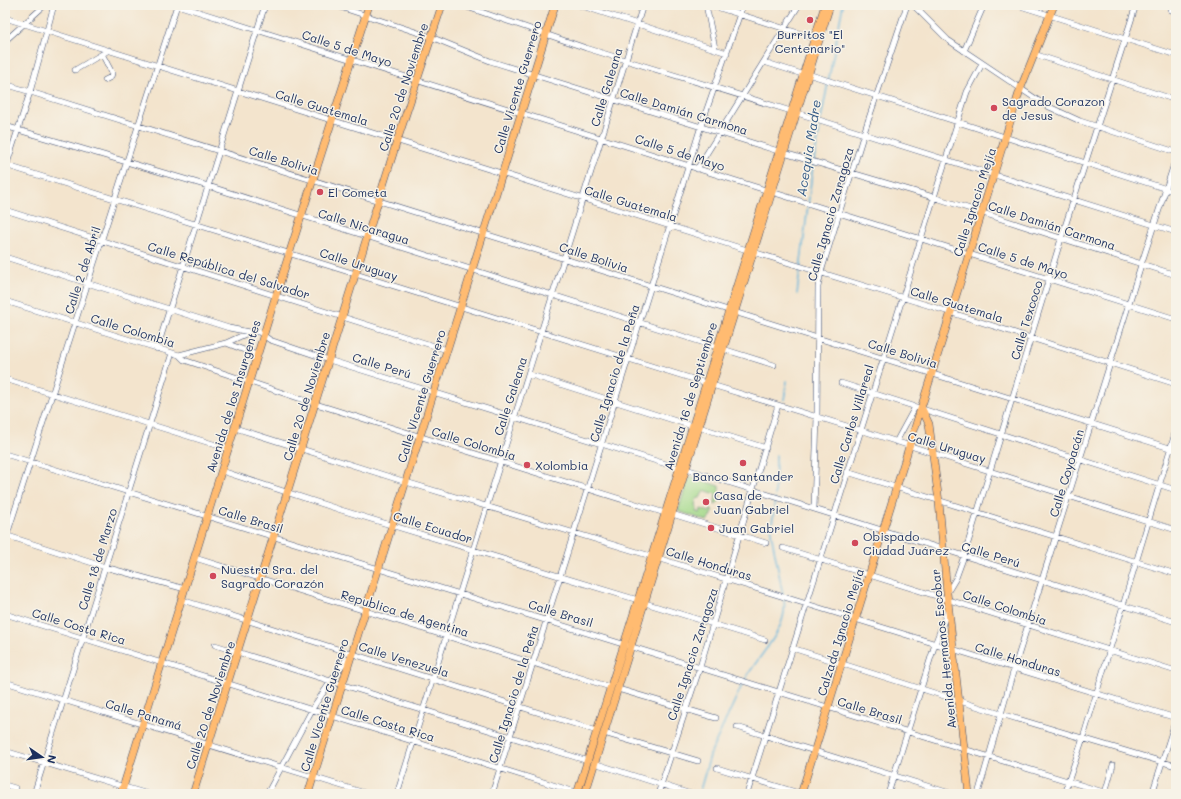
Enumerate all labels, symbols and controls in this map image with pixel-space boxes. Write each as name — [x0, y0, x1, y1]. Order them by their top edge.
marker: Burritos "El Centenario" — [805, 15, 815, 25]
street label: Calle Vicente Guerrero — [489, 19, 545, 155]
street label: Calle 20 de Noviembre — [375, 21, 431, 153]
street label: Calle 5 de Mayo — [300, 26, 394, 70]
place label: Burritos "El Centenario" — [775, 26, 845, 56]
street label: Calle Galeana — [586, 46, 626, 128]
street label: Calle Damián Carmona — [618, 84, 750, 138]
street label: Calle Guatemala — [274, 85, 370, 129]
place label: Sagrado Corazon de Jesus — [1002, 93, 1105, 123]
water label: Acequia Madre — [792, 98, 824, 198]
marker: Sagrado Corazon de Jesus — [989, 103, 999, 113]
street label: Calle 5 de Mayo — [633, 130, 727, 174]
street label: Calle Bolivia — [247, 142, 321, 178]
street label: Calle Ignacio Zaragoza — [803, 145, 857, 283]
street label: Calle Ignacio Mejía — [949, 145, 999, 259]
street label: Calle Guatemala — [583, 181, 679, 225]
place label: El Cometa — [328, 184, 387, 200]
marker: El Cometa — [315, 187, 325, 197]
street label: Calle Damián Carmona — [986, 197, 1118, 253]
street label: Calle Nicaragua — [316, 204, 412, 248]
street label: Calle 2 de Abril — [60, 224, 104, 316]
street label: Calle República del Salvador — [146, 238, 312, 302]
street label: Calle Bolivia — [557, 238, 631, 276]
street label: Calle 5 de Mayo — [976, 238, 1070, 282]
street label: Calle Uruguay — [318, 244, 400, 284]
street label: Calle Texcoco — [1006, 278, 1046, 362]
street label: Calle Guatemala — [909, 282, 1005, 326]
street label: Calle Ignacio de la Peña — [585, 302, 643, 444]
street label: Calle Colombia — [89, 310, 177, 350]
street label: Avenida de los Insurgentes — [202, 318, 264, 474]
street label: Avenida 16 de Septiembre — [660, 320, 720, 472]
street label: Calle Vicente Guerrero — [393, 328, 449, 464]
street label: Calle 20 de Noviembre — [279, 329, 333, 463]
street label: Calle Bolivia — [866, 335, 940, 371]
street label: Calle Perú — [351, 348, 413, 382]
street label: Calle Galeana — [490, 355, 530, 437]
street label: Calle Carlos Villareal — [825, 362, 877, 486]
street label: Calle Colombia — [430, 423, 518, 463]
street label: Calle Uruguay — [906, 427, 988, 467]
street label: Calle Coyoacán — [1045, 427, 1087, 519]
place label: Xolombia — [535, 457, 589, 473]
marker: Banco Santander — [738, 458, 748, 468]
marker: Xolombia — [522, 460, 532, 470]
place label: Banco Santander — [693, 468, 793, 484]
place label: Casa de Juan Gabriel — [714, 487, 789, 517]
marker: Casa de Juan Gabriel — [701, 497, 711, 507]
street label: Calle Brasil — [217, 502, 285, 536]
street label: Calle 18 de Marzo — [74, 506, 120, 612]
street label: Calle Ecuador — [391, 507, 475, 547]
place label: Juan Gabriel — [719, 520, 794, 536]
marker: Juan Gabriel — [706, 523, 716, 533]
place label: Obispado Ciudad Juárez — [863, 528, 949, 558]
street label: Calle Perú — [960, 537, 1022, 571]
marker: Obispado Ciudad Juárez — [850, 538, 860, 548]
street label: Calle Honduras — [664, 542, 754, 584]
place label: Nuestra Sra. del Sagrado Corazón — [221, 561, 324, 591]
street label: Calzada Ignacio Mejía — [813, 566, 867, 698]
street label: Avenida Hermanos Escobar — [927, 568, 959, 730]
marker: Nuestra Sra. del Sagrado Corazón — [208, 571, 218, 581]
street label: Republica de Agentina — [339, 586, 471, 640]
street label: Calle Ignacio Zaragoza — [663, 586, 721, 722]
street label: Calle Colombia — [961, 586, 1049, 628]
street label: Calle Brasil — [527, 596, 595, 630]
street label: Calle Costa Rica — [30, 604, 128, 648]
street label: Calle Ignacio de la Peña — [484, 623, 542, 765]
street label: Calle Vicente Guerrero — [296, 637, 352, 773]
street label: Calle Venezuela — [357, 638, 451, 680]
street label: Calle Honduras — [973, 638, 1063, 680]
street label: Calle 20 de Noviembre — [182, 639, 238, 771]
street label: Calle Brasil — [836, 693, 904, 727]
street label: Calle Panamá — [104, 695, 184, 733]
street label: Calle Costa Rica — [339, 701, 437, 745]
north arrow — [22, 737, 62, 777]
text: N — [44, 754, 60, 765]

